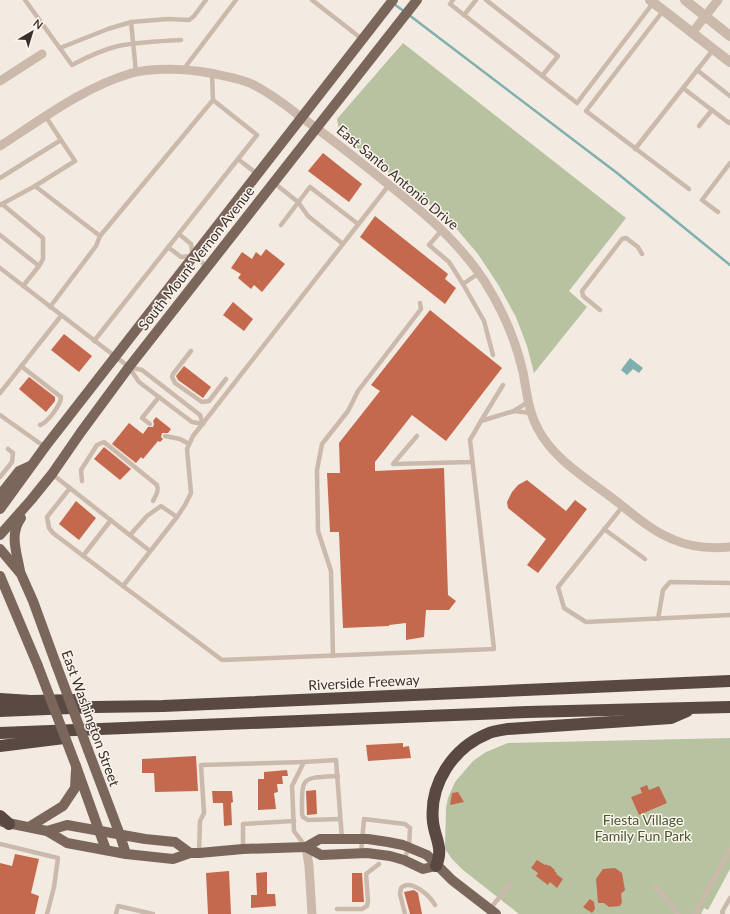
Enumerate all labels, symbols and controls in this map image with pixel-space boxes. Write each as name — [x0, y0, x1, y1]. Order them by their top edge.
north arrow — [12, 12, 52, 52]
text: N — [31, 16, 46, 31]
street label: East Santo Antonio Drive — [334, 121, 462, 233]
street label: South Mount Vernon Avenue — [135, 183, 257, 333]
street label: East Washington Street — [58, 648, 124, 788]
street label: Riverside Freeway — [308, 671, 421, 693]
park label: Fiesta Village Family Fun Park — [595, 811, 692, 844]

